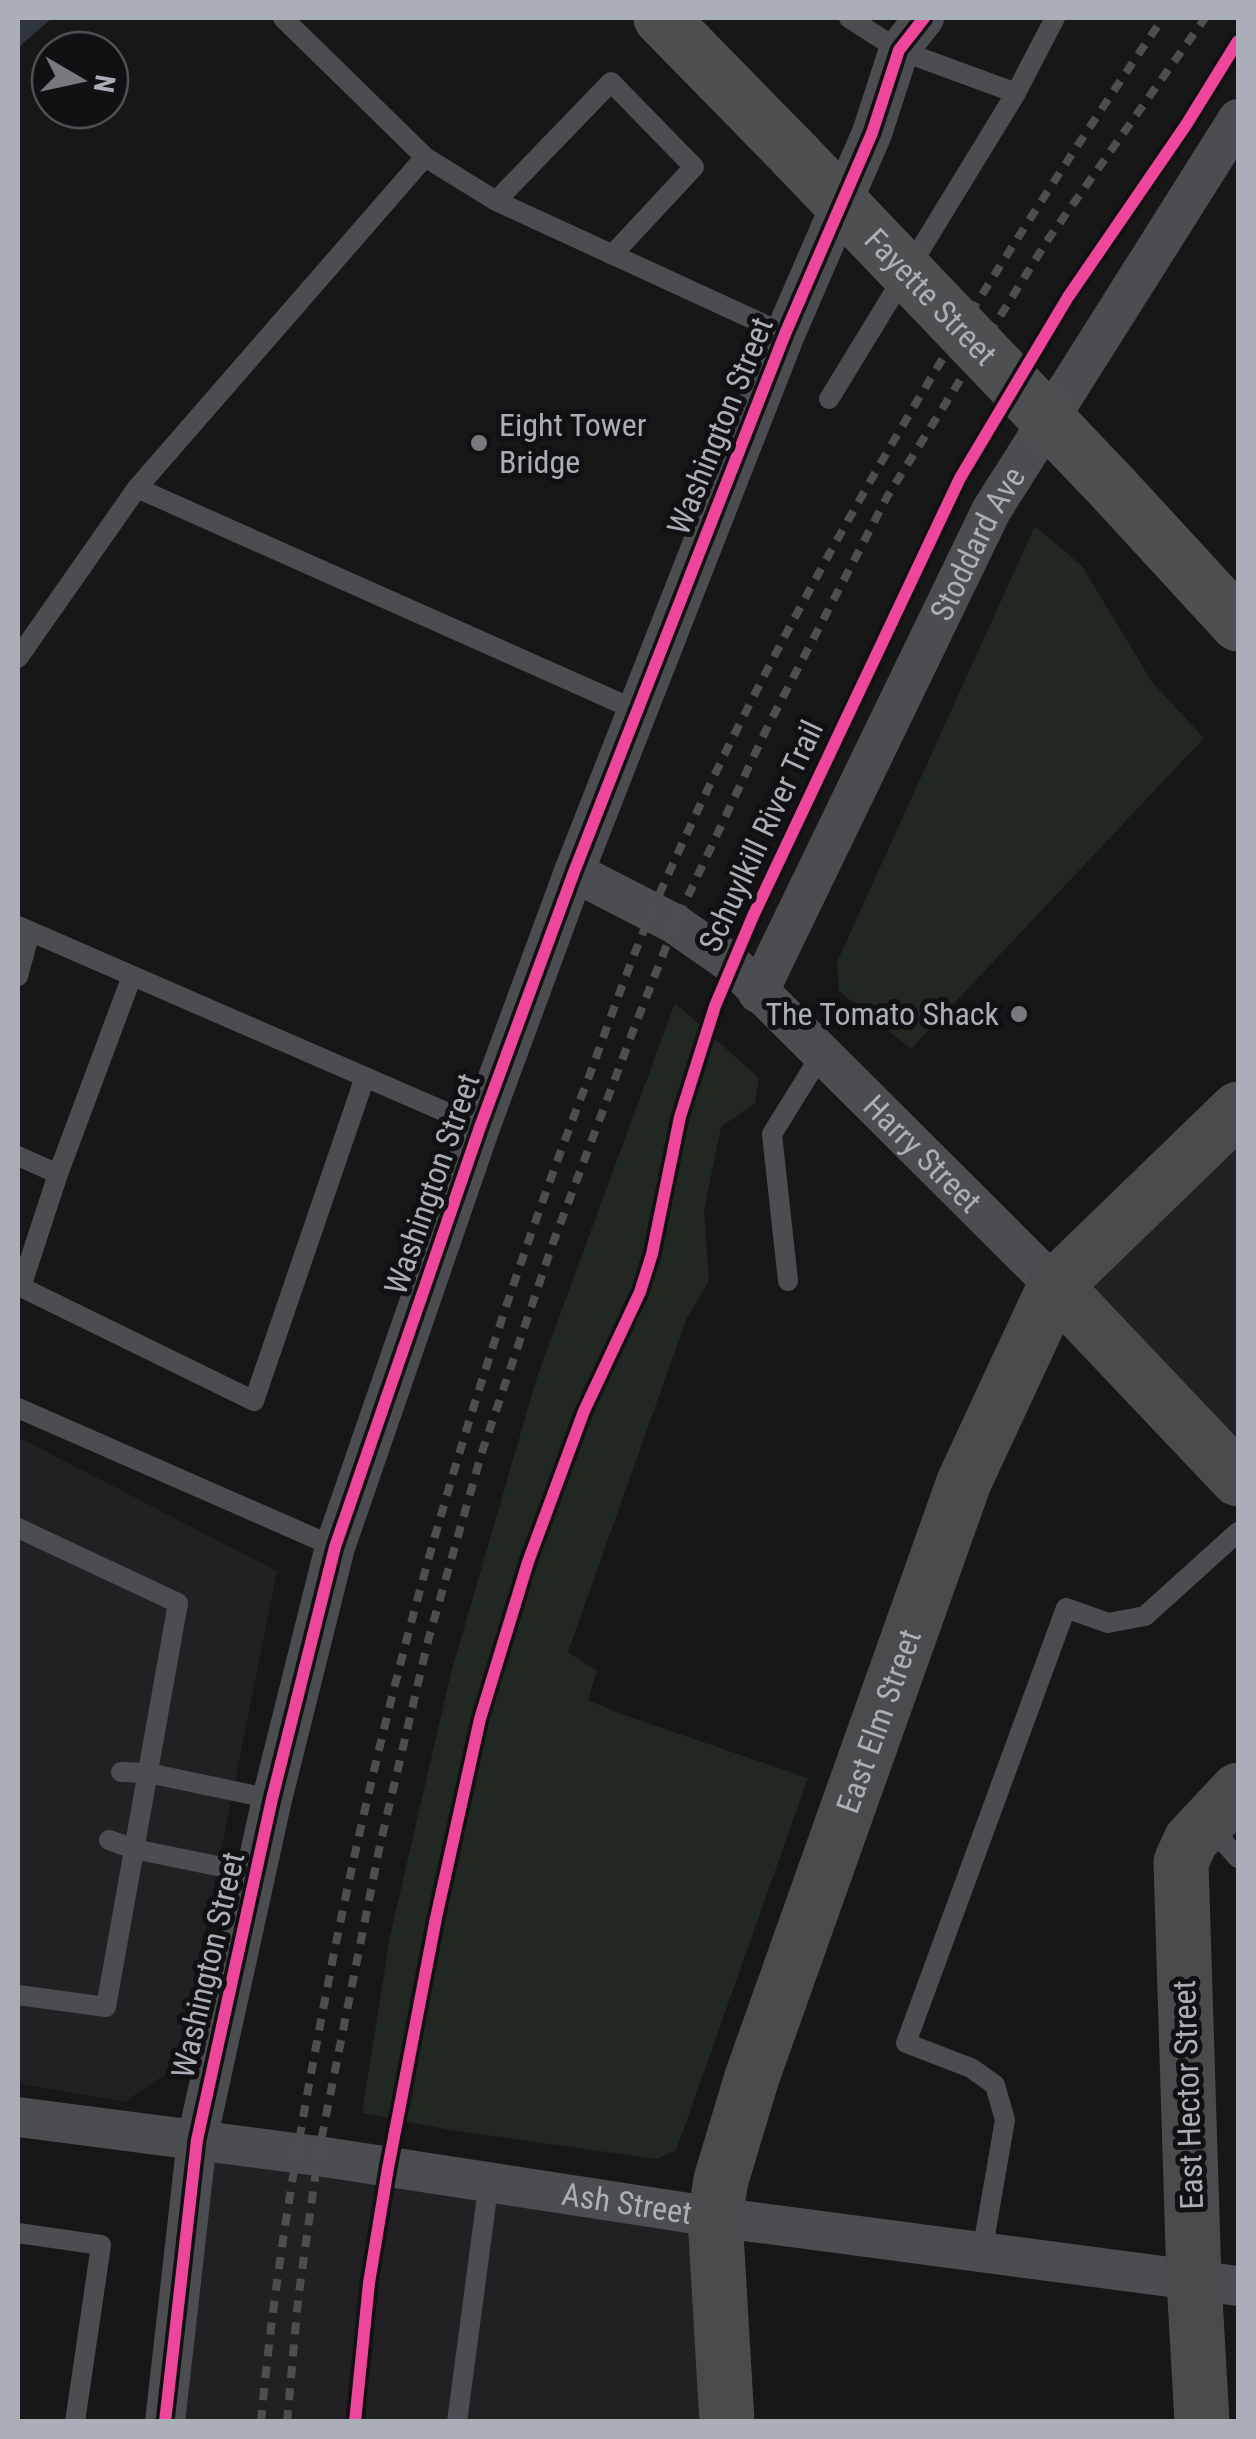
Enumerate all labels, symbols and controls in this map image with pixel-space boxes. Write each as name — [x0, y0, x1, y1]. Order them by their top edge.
north arrow — [30, 30, 130, 130]
text: N — [87, 73, 122, 95]
street label: Fayette Street — [857, 221, 1005, 373]
street label: Washington Street — [659, 312, 781, 540]
place label: Eight Tower Bridge — [499, 406, 647, 481]
marker: Eight Tower Bridge — [468, 432, 490, 454]
street label: Stoddard Ave — [922, 460, 1033, 627]
street label: Schuylkill River Trail — [691, 714, 831, 958]
place label: The Tomato Shack — [765, 995, 1000, 1033]
marker: The Tomato Shack — [1008, 1003, 1030, 1025]
street label: Washington Street — [376, 1069, 488, 1299]
street label: Harry Street — [856, 1087, 989, 1220]
street label: East Elm Street — [829, 1624, 929, 1818]
street label: Washington Street — [164, 1848, 252, 2082]
street label: East Hector Street — [1165, 1980, 1211, 2210]
street label: Ash Street — [559, 2175, 694, 2232]

